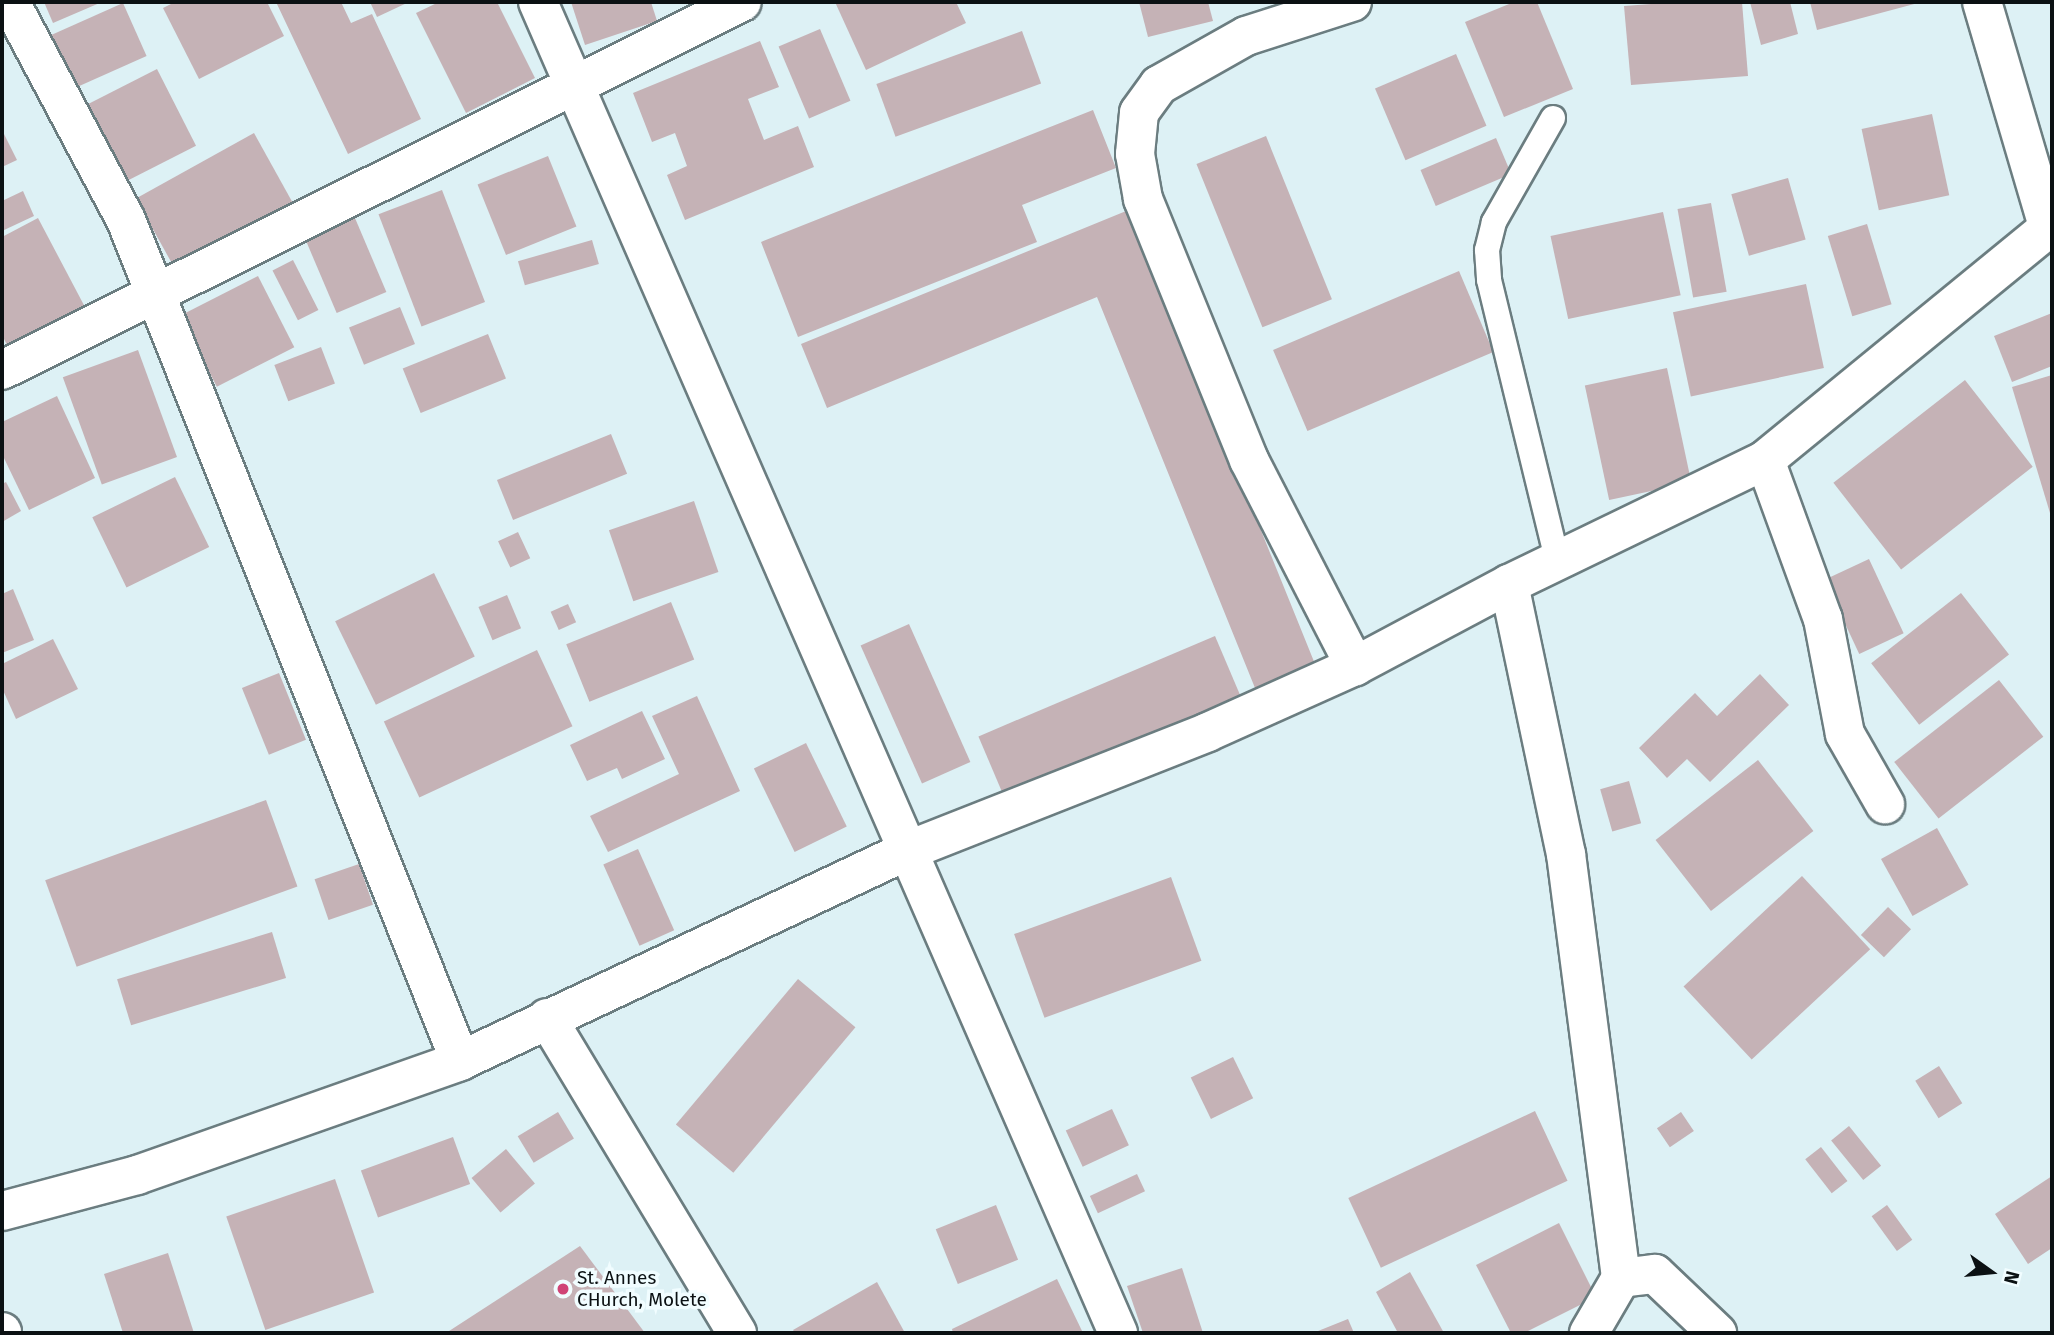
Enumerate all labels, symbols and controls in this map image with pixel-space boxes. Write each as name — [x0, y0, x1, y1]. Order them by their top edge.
north arrow — [1956, 1237, 2026, 1307]
place label: St. Annes CHurch, Molete — [577, 1267, 707, 1311]
text: N — [1999, 1268, 2025, 1287]
marker: St. Annes CHurch, Molete — [555, 1281, 571, 1297]

